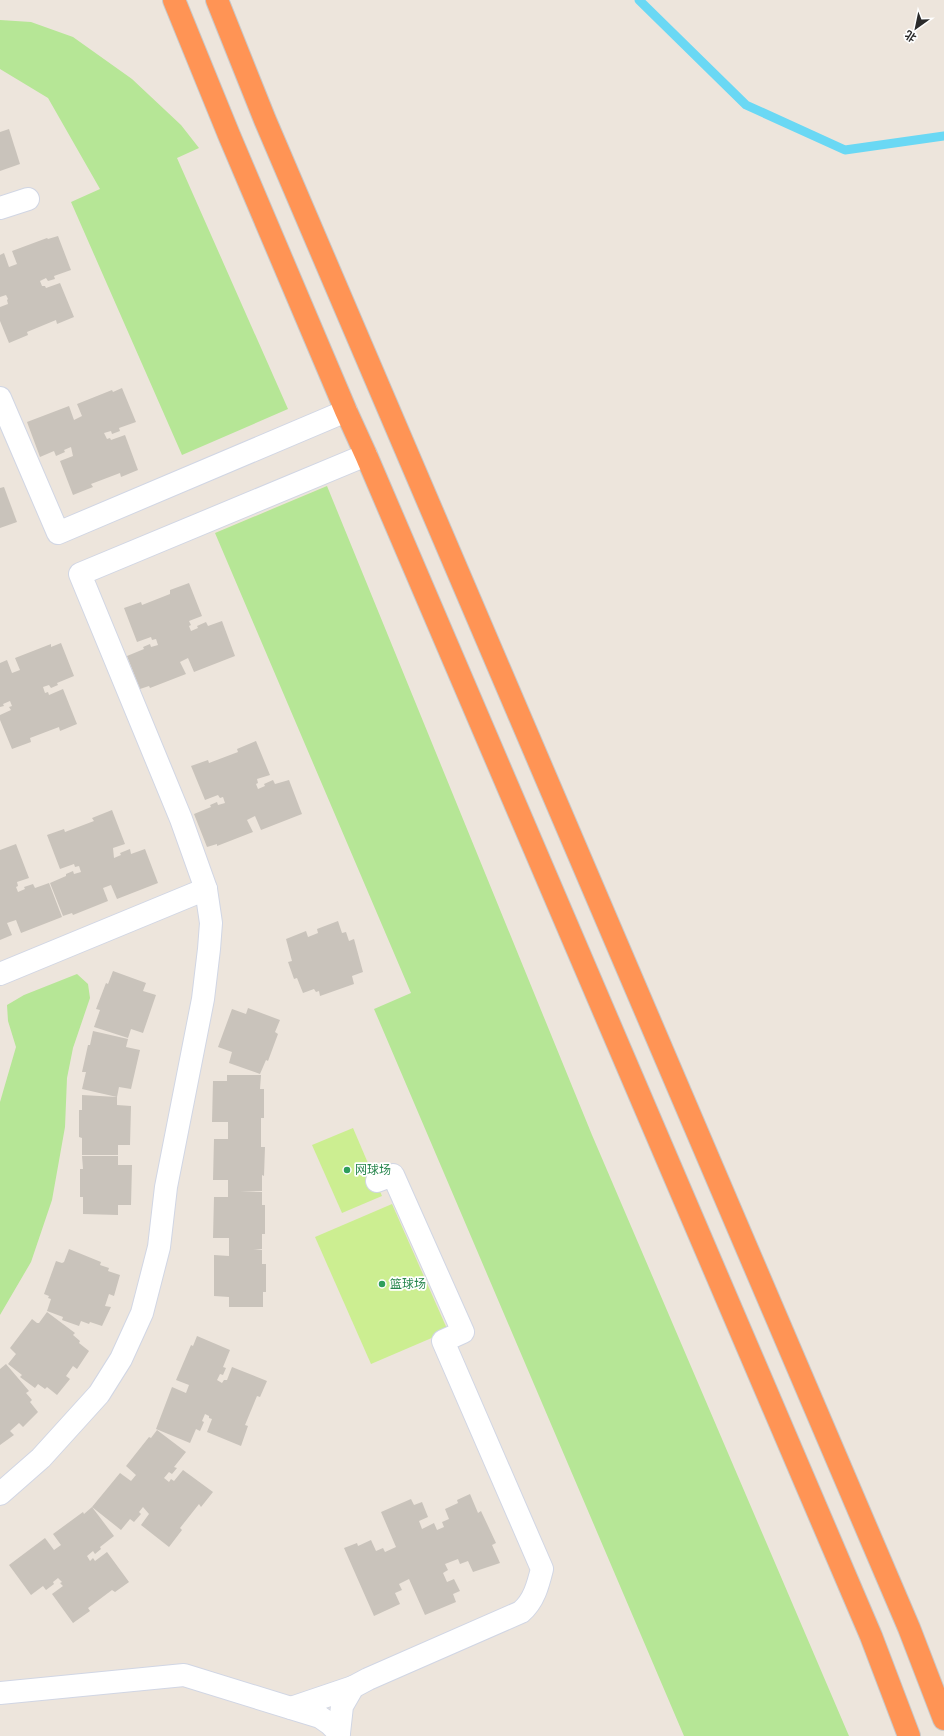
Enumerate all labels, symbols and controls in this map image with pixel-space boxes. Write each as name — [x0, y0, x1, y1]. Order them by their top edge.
north arrow — [896, 8, 936, 48]
text: 北 — [903, 28, 919, 44]
place label: 网球场 — [355, 1163, 391, 1178]
marker: 网球场 — [342, 1165, 352, 1175]
place label: 篮球场 — [390, 1277, 426, 1292]
marker: 篮球场 — [377, 1279, 387, 1289]

